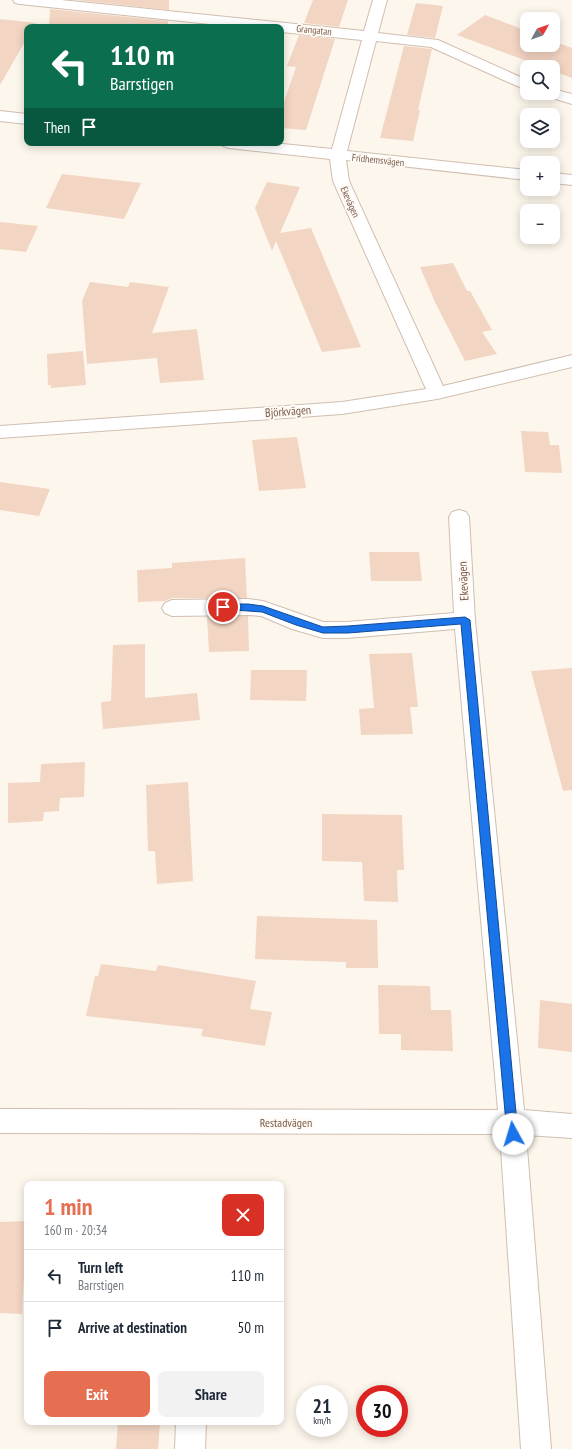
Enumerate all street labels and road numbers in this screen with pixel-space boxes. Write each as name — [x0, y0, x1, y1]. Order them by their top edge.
street label: Grangatan — [296, 22, 332, 38]
street label: Fridhemsvägen — [351, 151, 405, 169]
street label: Ekevägen — [337, 184, 363, 220]
street label: Björkvägen — [264, 402, 312, 420]
street label: Ekevägen — [454, 561, 472, 601]
street label: Restadvägen — [260, 1115, 312, 1130]

